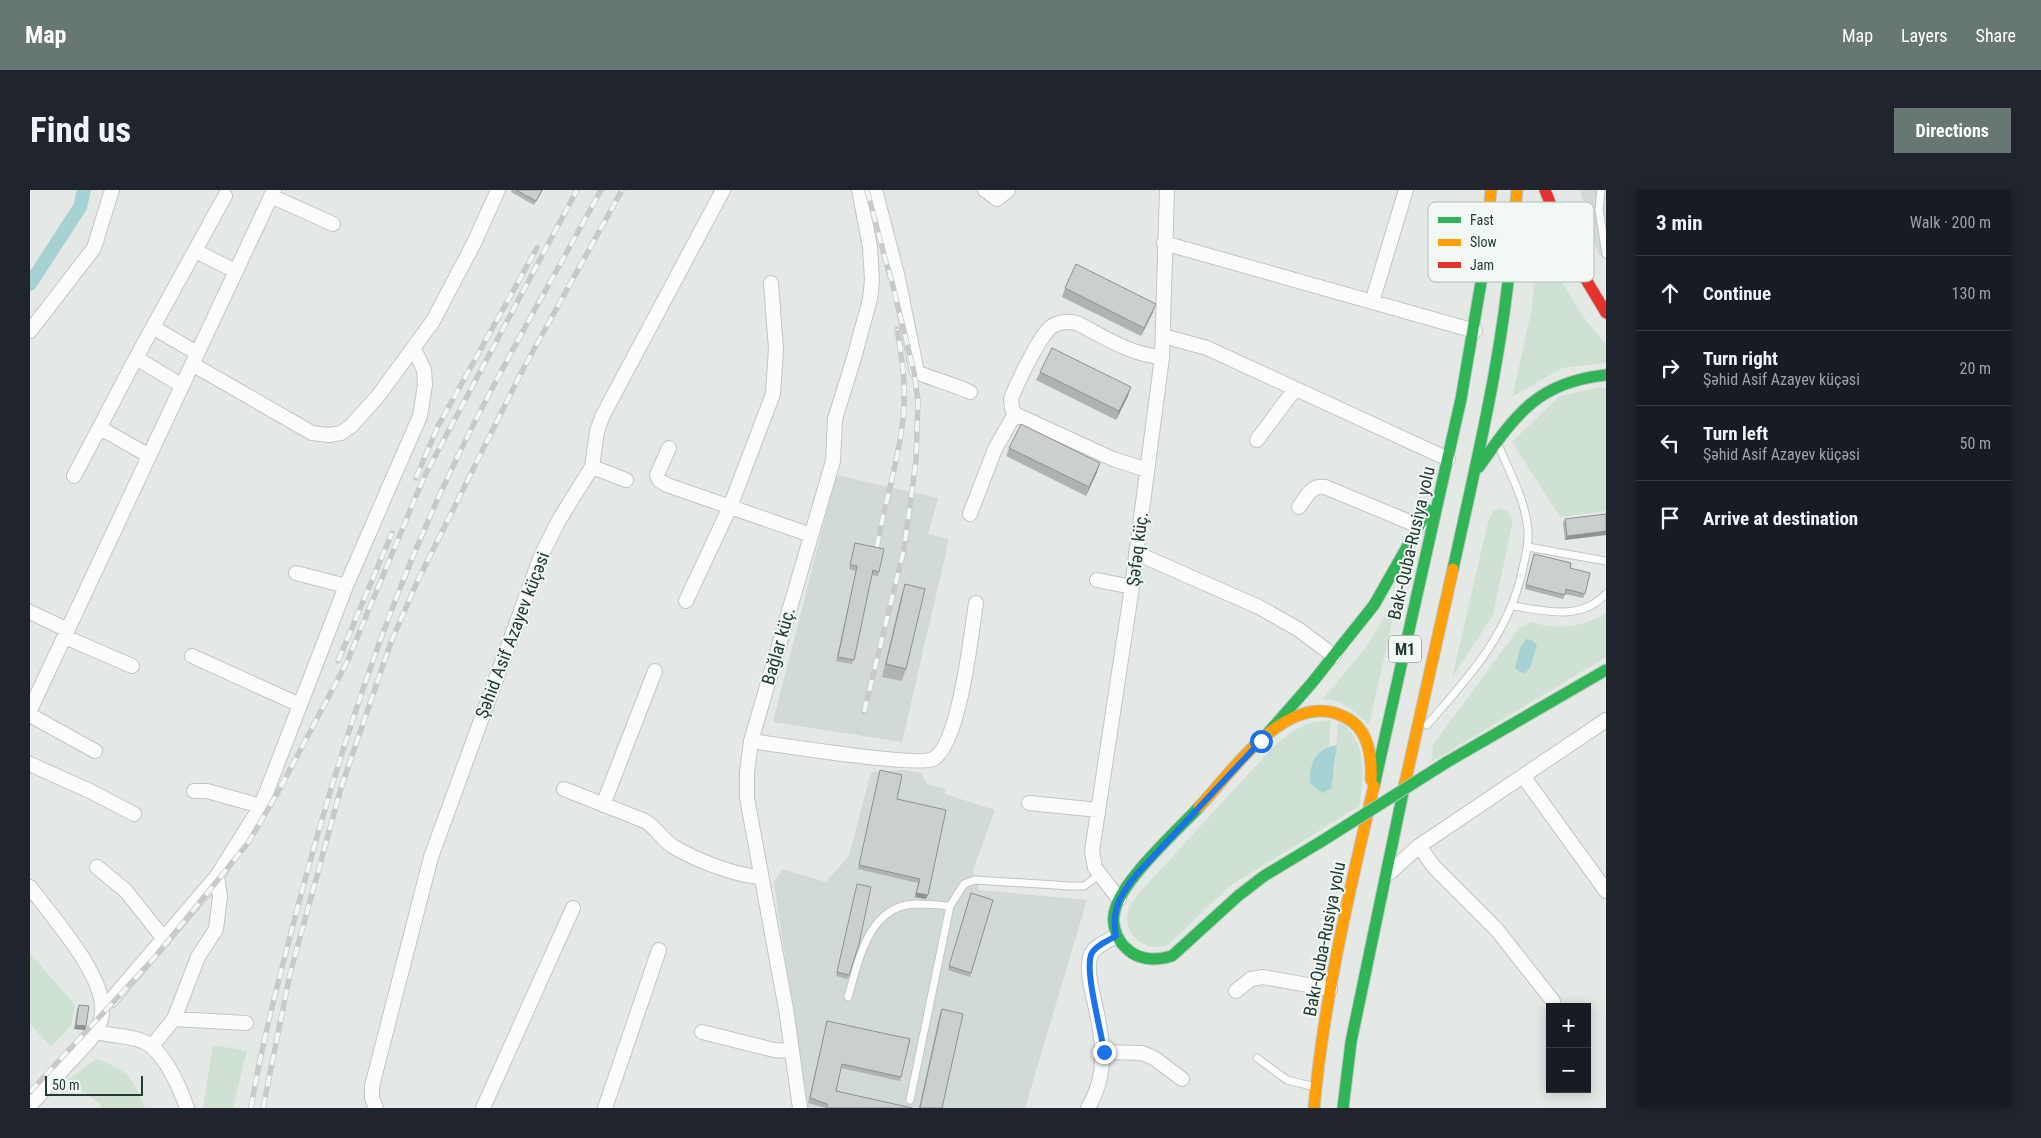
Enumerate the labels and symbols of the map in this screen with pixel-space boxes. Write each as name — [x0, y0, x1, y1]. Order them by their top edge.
legend — [1428, 202, 1594, 282]
text: Fast — [1470, 212, 1494, 228]
text: Slow — [1470, 234, 1497, 250]
text: Jam — [1470, 257, 1494, 273]
street label: Bakı-Quba-Rusiya yolu — [1383, 464, 1439, 622]
street label: Şəfəq küç. — [1122, 511, 1152, 587]
street label: Şəhid Asif Azayev küçəsi — [471, 549, 553, 721]
street label: Bağlar küç. — [757, 605, 799, 687]
road number: M1 — [1389, 636, 1421, 662]
route start — [1250, 730, 1273, 753]
street label: Bakı-Quba-Rusiya yolu — [1299, 860, 1349, 1018]
route end — [1093, 1041, 1116, 1064]
scale bar — [45, 1073, 142, 1096]

